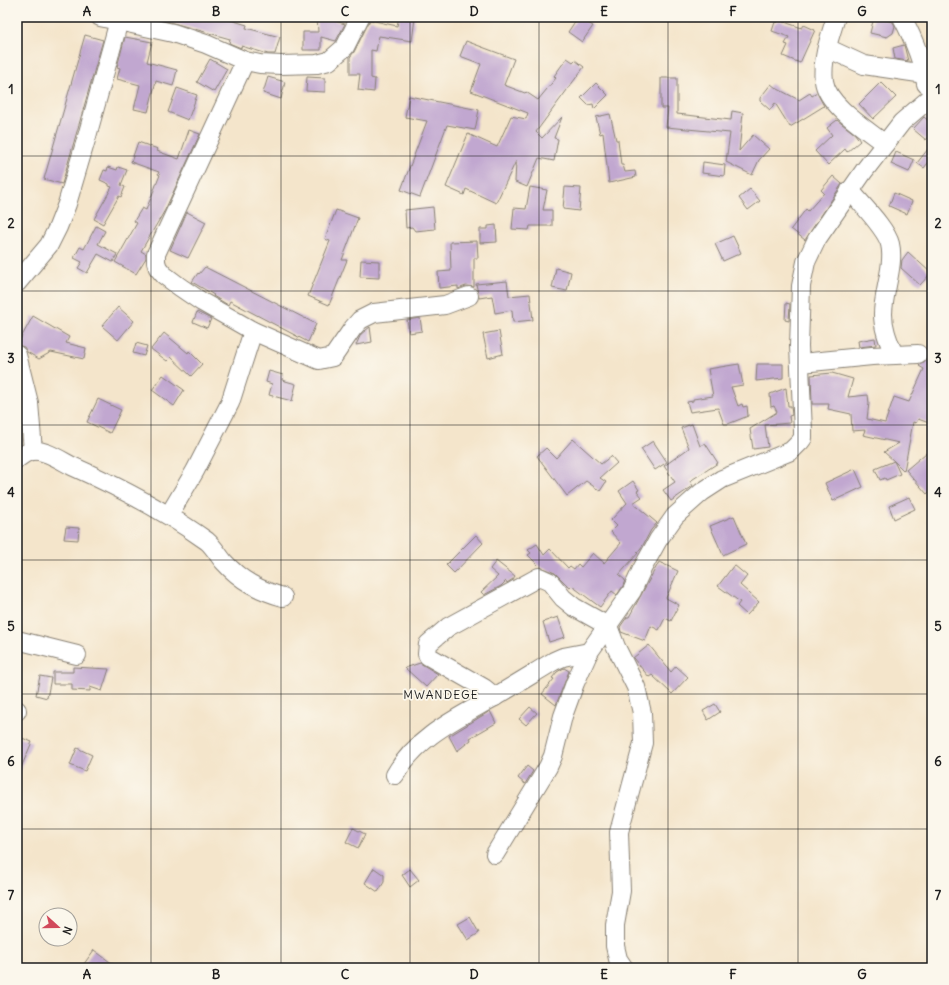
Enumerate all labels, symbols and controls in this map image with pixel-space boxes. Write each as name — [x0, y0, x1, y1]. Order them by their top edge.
text: A — [83, 3, 92, 20]
text: B — [212, 3, 221, 20]
text: C — [341, 3, 350, 20]
text: D — [469, 3, 479, 20]
text: E — [600, 3, 608, 20]
text: F — [729, 3, 737, 20]
text: G — [857, 3, 867, 20]
text: 1 — [8, 81, 14, 98]
text: 1 — [935, 81, 941, 98]
text: 2 — [7, 215, 15, 232]
text: 2 — [934, 215, 942, 232]
text: 3 — [7, 350, 15, 367]
text: 3 — [934, 350, 942, 367]
text: 4 — [7, 484, 15, 501]
text: 4 — [934, 484, 942, 501]
text: 5 — [7, 618, 15, 635]
text: 5 — [934, 618, 942, 635]
district label: MWANDEGE — [403, 687, 479, 702]
text: 6 — [7, 753, 15, 770]
text: 6 — [934, 753, 942, 770]
text: 7 — [8, 887, 15, 904]
text: 7 — [935, 887, 942, 904]
north arrow — [38, 907, 78, 947]
text: N — [59, 925, 75, 937]
text: A — [83, 966, 92, 983]
text: B — [212, 966, 221, 983]
text: C — [341, 966, 350, 983]
text: D — [469, 966, 479, 983]
text: E — [600, 966, 608, 983]
text: F — [729, 966, 737, 983]
text: G — [857, 966, 867, 983]

